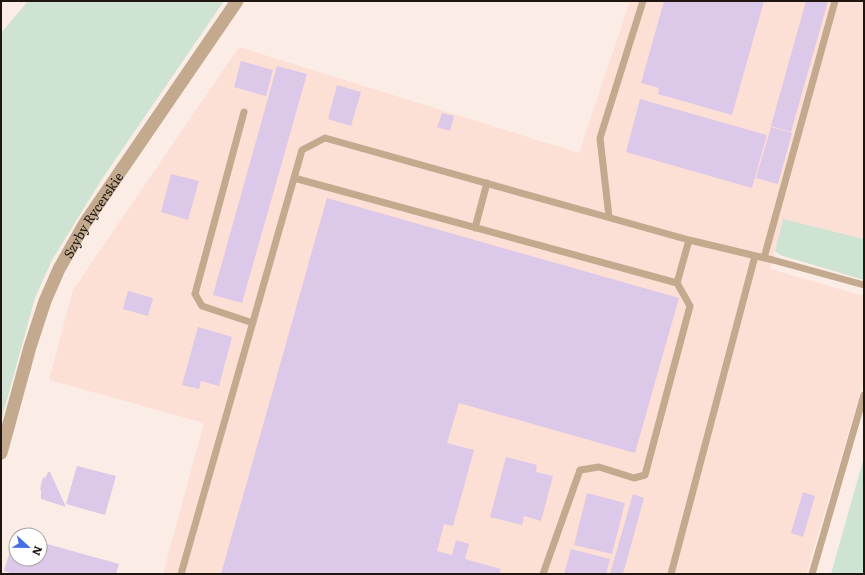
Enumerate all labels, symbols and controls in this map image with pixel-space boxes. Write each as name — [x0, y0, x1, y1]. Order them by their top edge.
street label: Szyby Rycerskie — [58, 168, 127, 261]
north arrow — [8, 527, 48, 567]
text: N — [29, 544, 47, 558]

